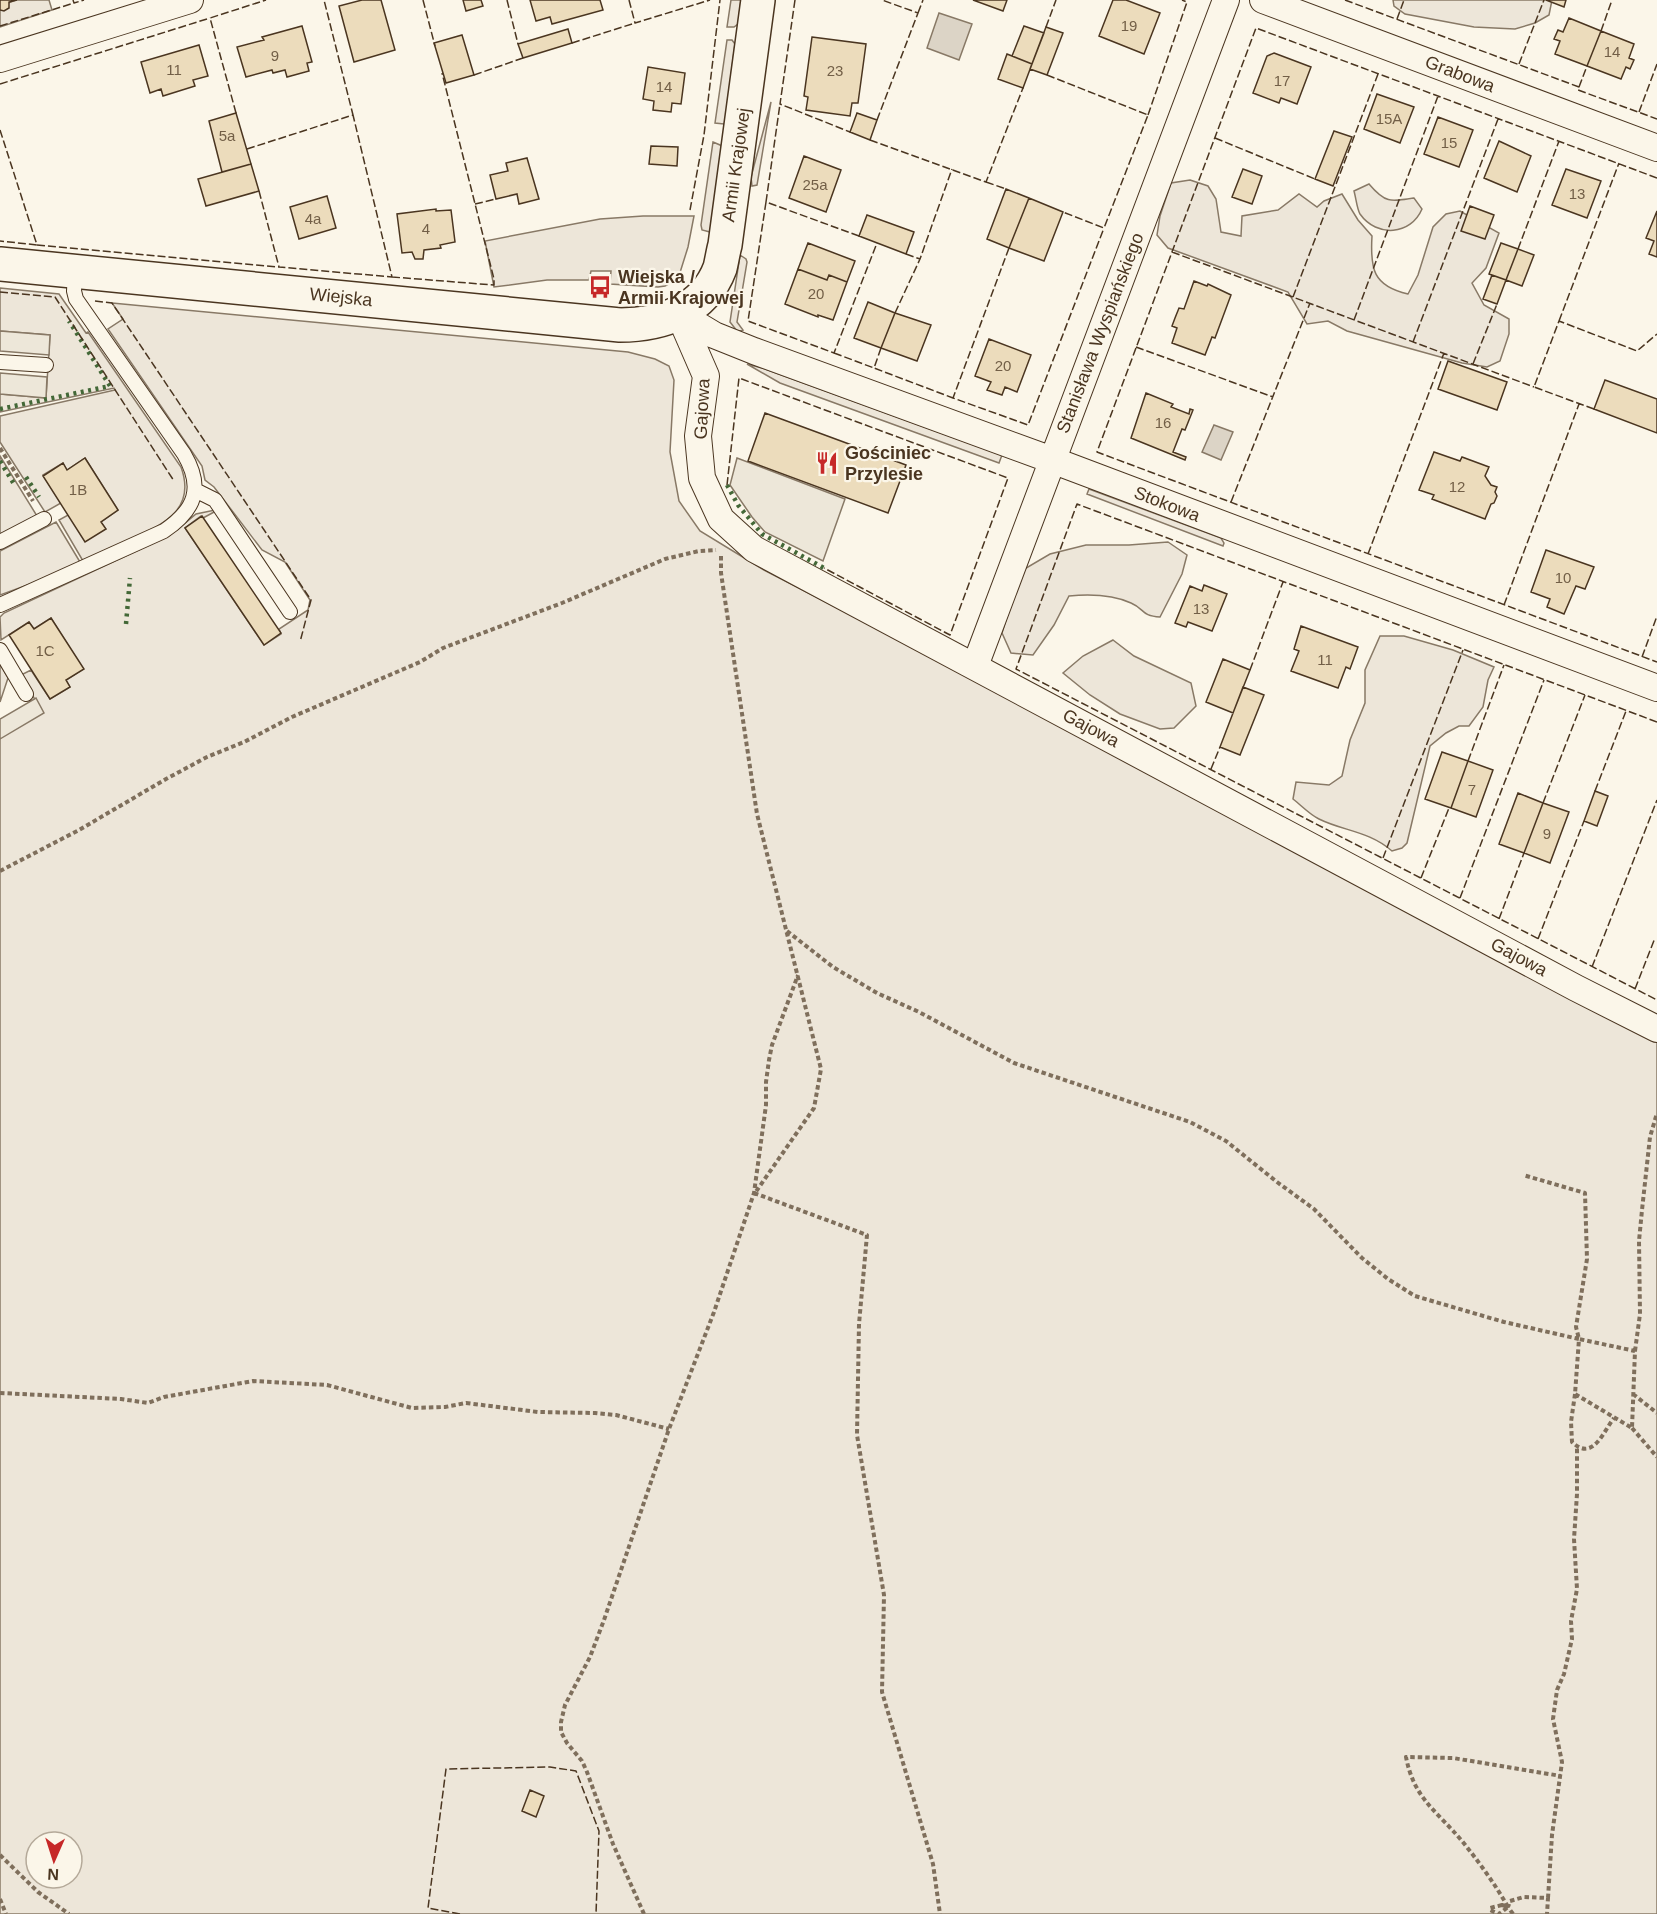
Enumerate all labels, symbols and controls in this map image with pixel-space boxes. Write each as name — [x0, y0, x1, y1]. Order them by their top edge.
house number: 19 — [1121, 17, 1137, 34]
house number: 14 — [1604, 43, 1620, 60]
house number: 9 — [271, 47, 279, 64]
street label: Grabowa — [1422, 52, 1499, 97]
house number: 11 — [166, 61, 182, 78]
house number: 23 — [827, 62, 843, 79]
house number: 17 — [1274, 72, 1290, 89]
house number: 14 — [656, 78, 672, 95]
street label: Armii Krajowej — [718, 107, 754, 223]
house number: 15A — [1376, 110, 1402, 127]
house number: 5a — [219, 127, 236, 144]
house number: 15 — [1441, 134, 1457, 151]
house number: 25a — [802, 176, 828, 193]
house number: 13 — [1569, 185, 1585, 202]
house number: 4a — [305, 210, 322, 227]
house number: 4 — [422, 220, 430, 237]
street label: Stanisława Wyspiańskiego — [1053, 230, 1147, 436]
place label: Wiejska / Armii Krajowej — [618, 267, 744, 308]
bus stop icon: Wiejska / Armii Krajowej — [587, 274, 613, 300]
street label: Wiejska — [309, 284, 374, 310]
house number: 20 — [808, 285, 824, 302]
house number: 20 — [995, 357, 1011, 374]
street label: Gajowa — [690, 377, 714, 440]
house number: 16 — [1155, 414, 1171, 431]
place label: Gościniec Przylesie — [845, 443, 931, 484]
restaurant icon: Gościniec Przylesie — [814, 450, 840, 476]
house number: 12 — [1449, 478, 1465, 495]
house number: 1B — [69, 481, 87, 498]
street label: Stokowa — [1131, 482, 1204, 526]
house number: 10 — [1555, 569, 1571, 586]
house number: 13 — [1193, 600, 1209, 617]
house number: 1C — [35, 642, 55, 659]
house number: 11 — [1317, 651, 1333, 668]
street label: Gajowa — [1059, 705, 1124, 752]
house number: 7 — [1468, 781, 1476, 798]
house number: 9 — [1543, 825, 1551, 842]
street label: Gajowa — [1487, 934, 1552, 981]
north arrow — [24, 1830, 84, 1890]
text: N — [47, 1866, 59, 1883]

